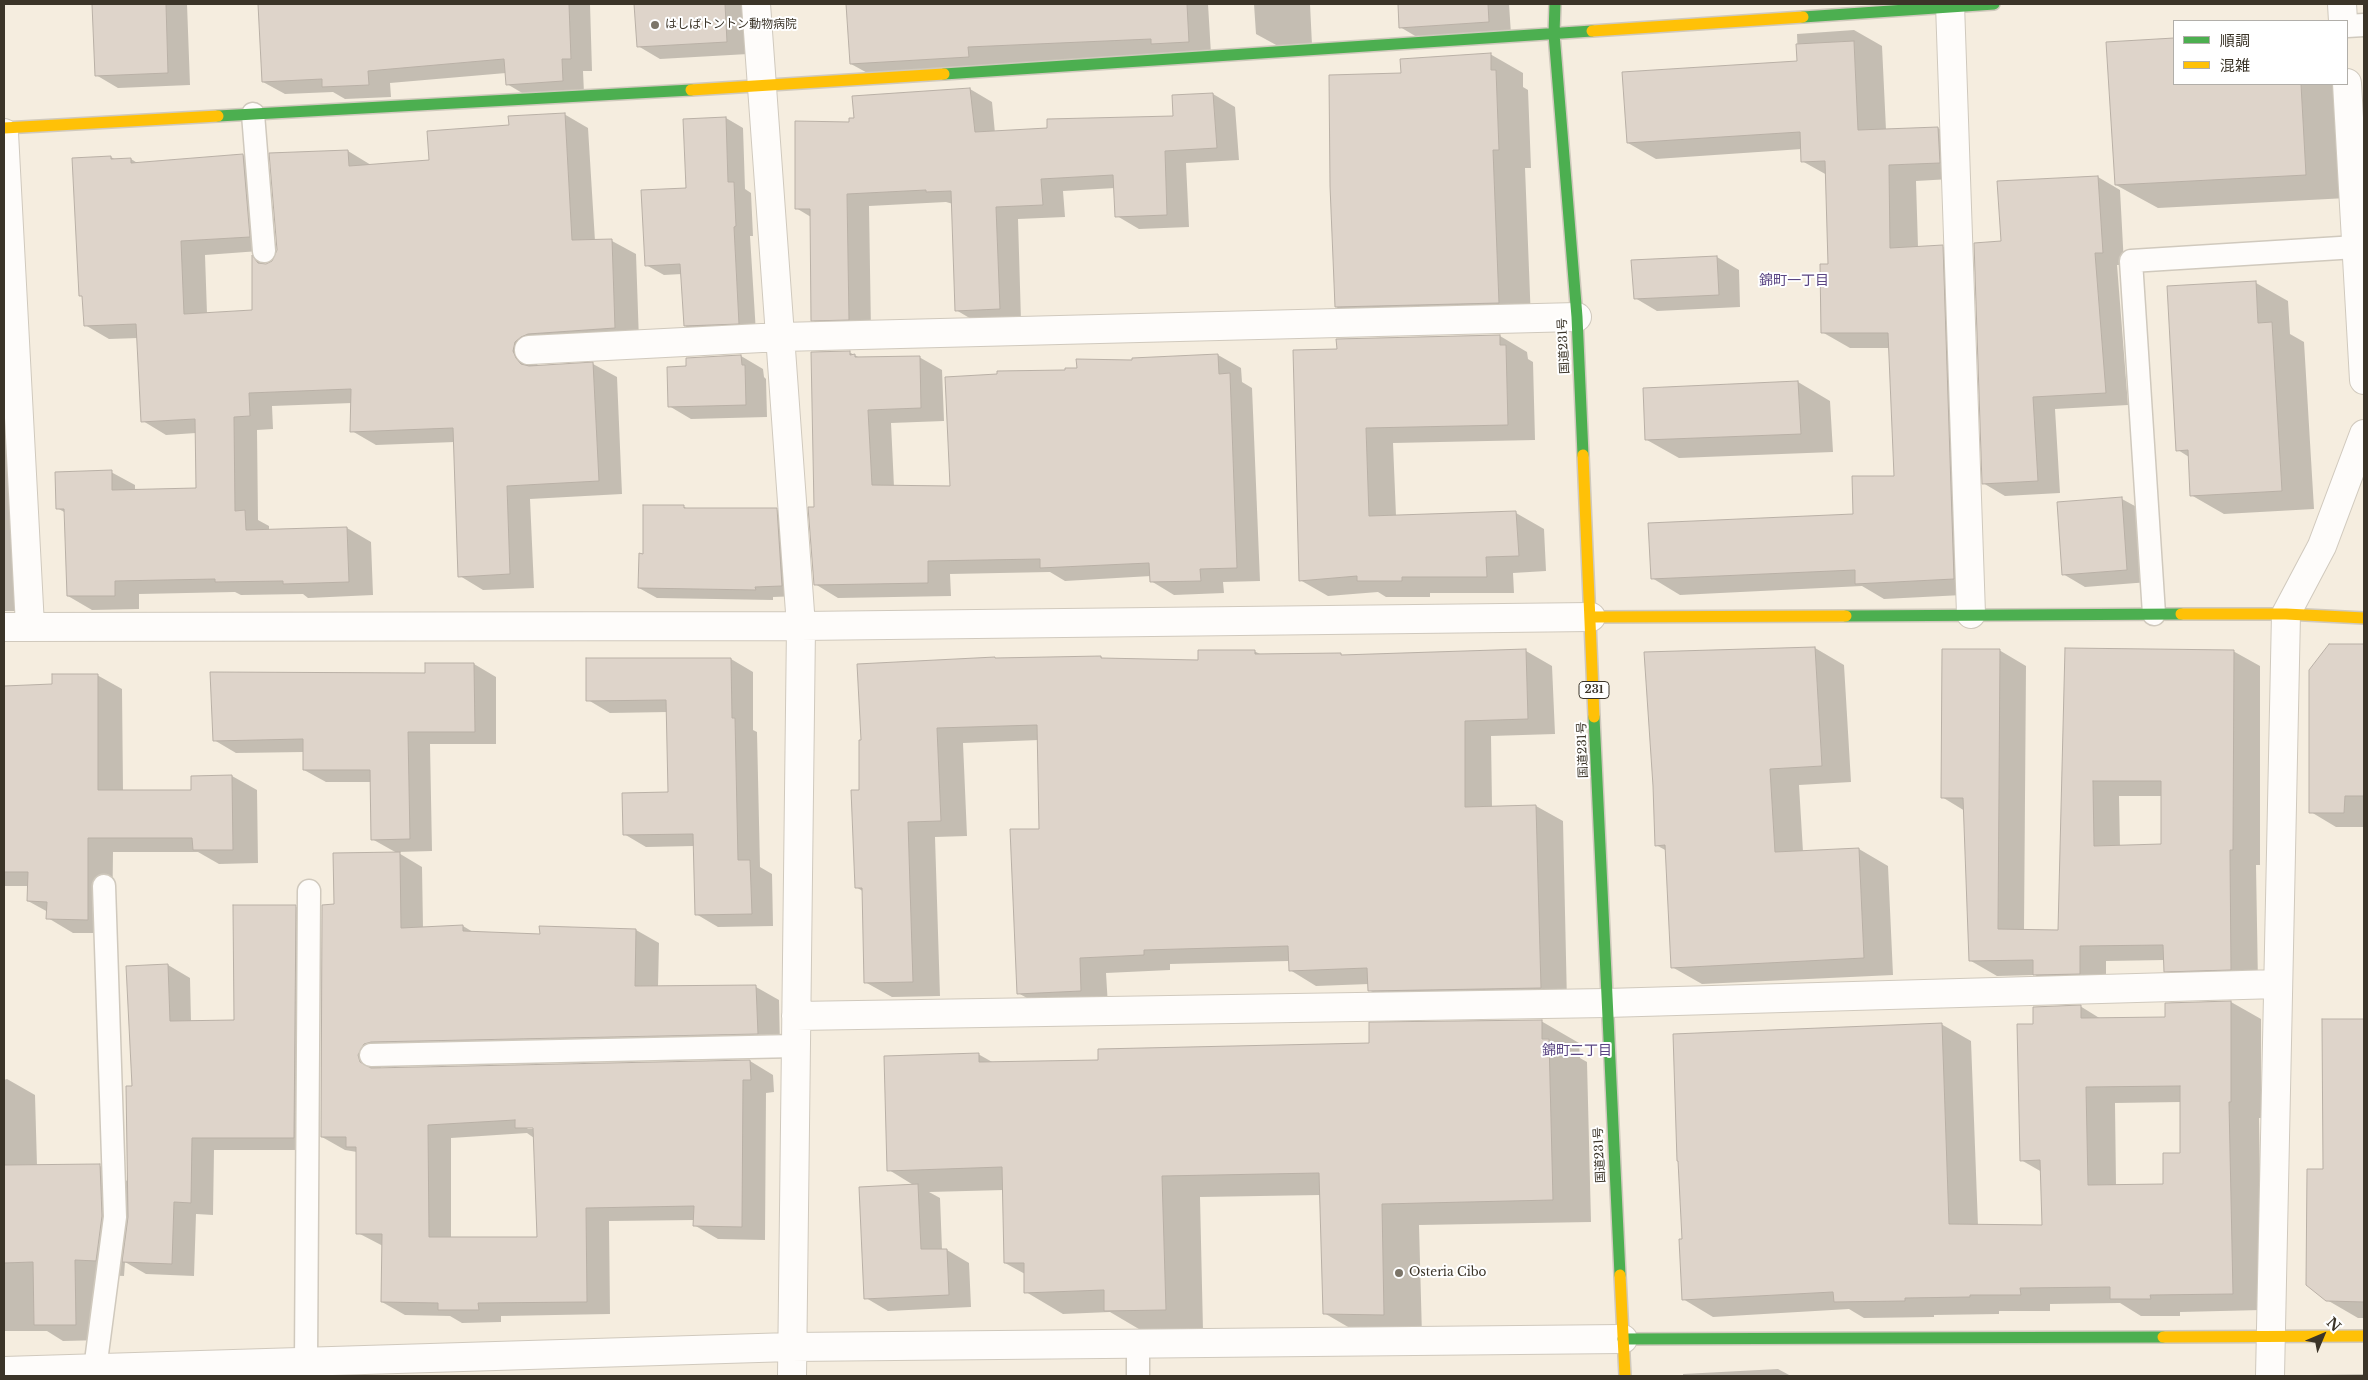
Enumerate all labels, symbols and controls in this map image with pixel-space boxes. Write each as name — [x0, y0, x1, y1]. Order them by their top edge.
place label: はしばトントン動物病院 — [665, 18, 797, 32]
marker: はしばトントン動物病院 — [649, 19, 661, 31]
legend — [2173, 20, 2348, 85]
text: 順調 — [2220, 31, 2250, 50]
text: 混雑 — [2220, 56, 2250, 75]
district label: 錦町一丁目 — [1759, 273, 1829, 289]
street label: 国道231号 — [1555, 318, 1573, 374]
road number: 231 — [1579, 682, 1609, 698]
street label: 国道231号 — [1575, 722, 1591, 778]
district label: 錦町二丁目 — [1542, 1043, 1612, 1059]
street label: 国道231号 — [1591, 1127, 1609, 1183]
place label: Osteria Cibo — [1409, 1266, 1486, 1280]
marker: Osteria Cibo — [1393, 1267, 1405, 1279]
north arrow — [2298, 1310, 2348, 1360]
text: N — [2323, 1313, 2345, 1335]

